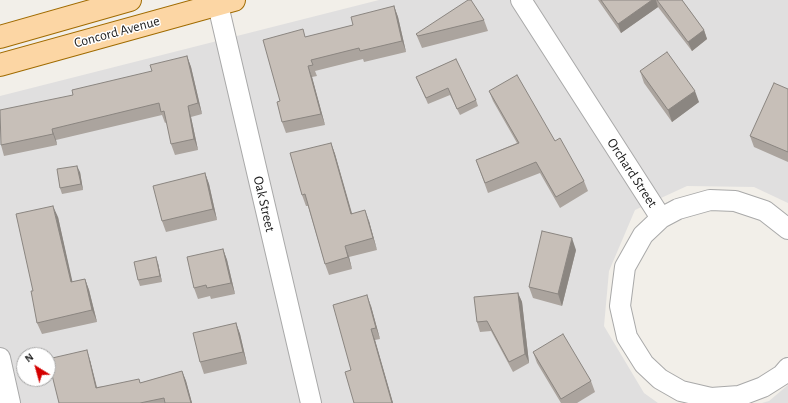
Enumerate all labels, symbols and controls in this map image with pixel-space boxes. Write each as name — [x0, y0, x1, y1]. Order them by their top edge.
street label: Concord Avenue — [72, 13, 162, 51]
street label: Orchard Street — [603, 135, 661, 211]
street label: Oak Street — [249, 174, 279, 234]
north arrow — [16, 347, 56, 387]
text: N — [23, 351, 35, 365]

